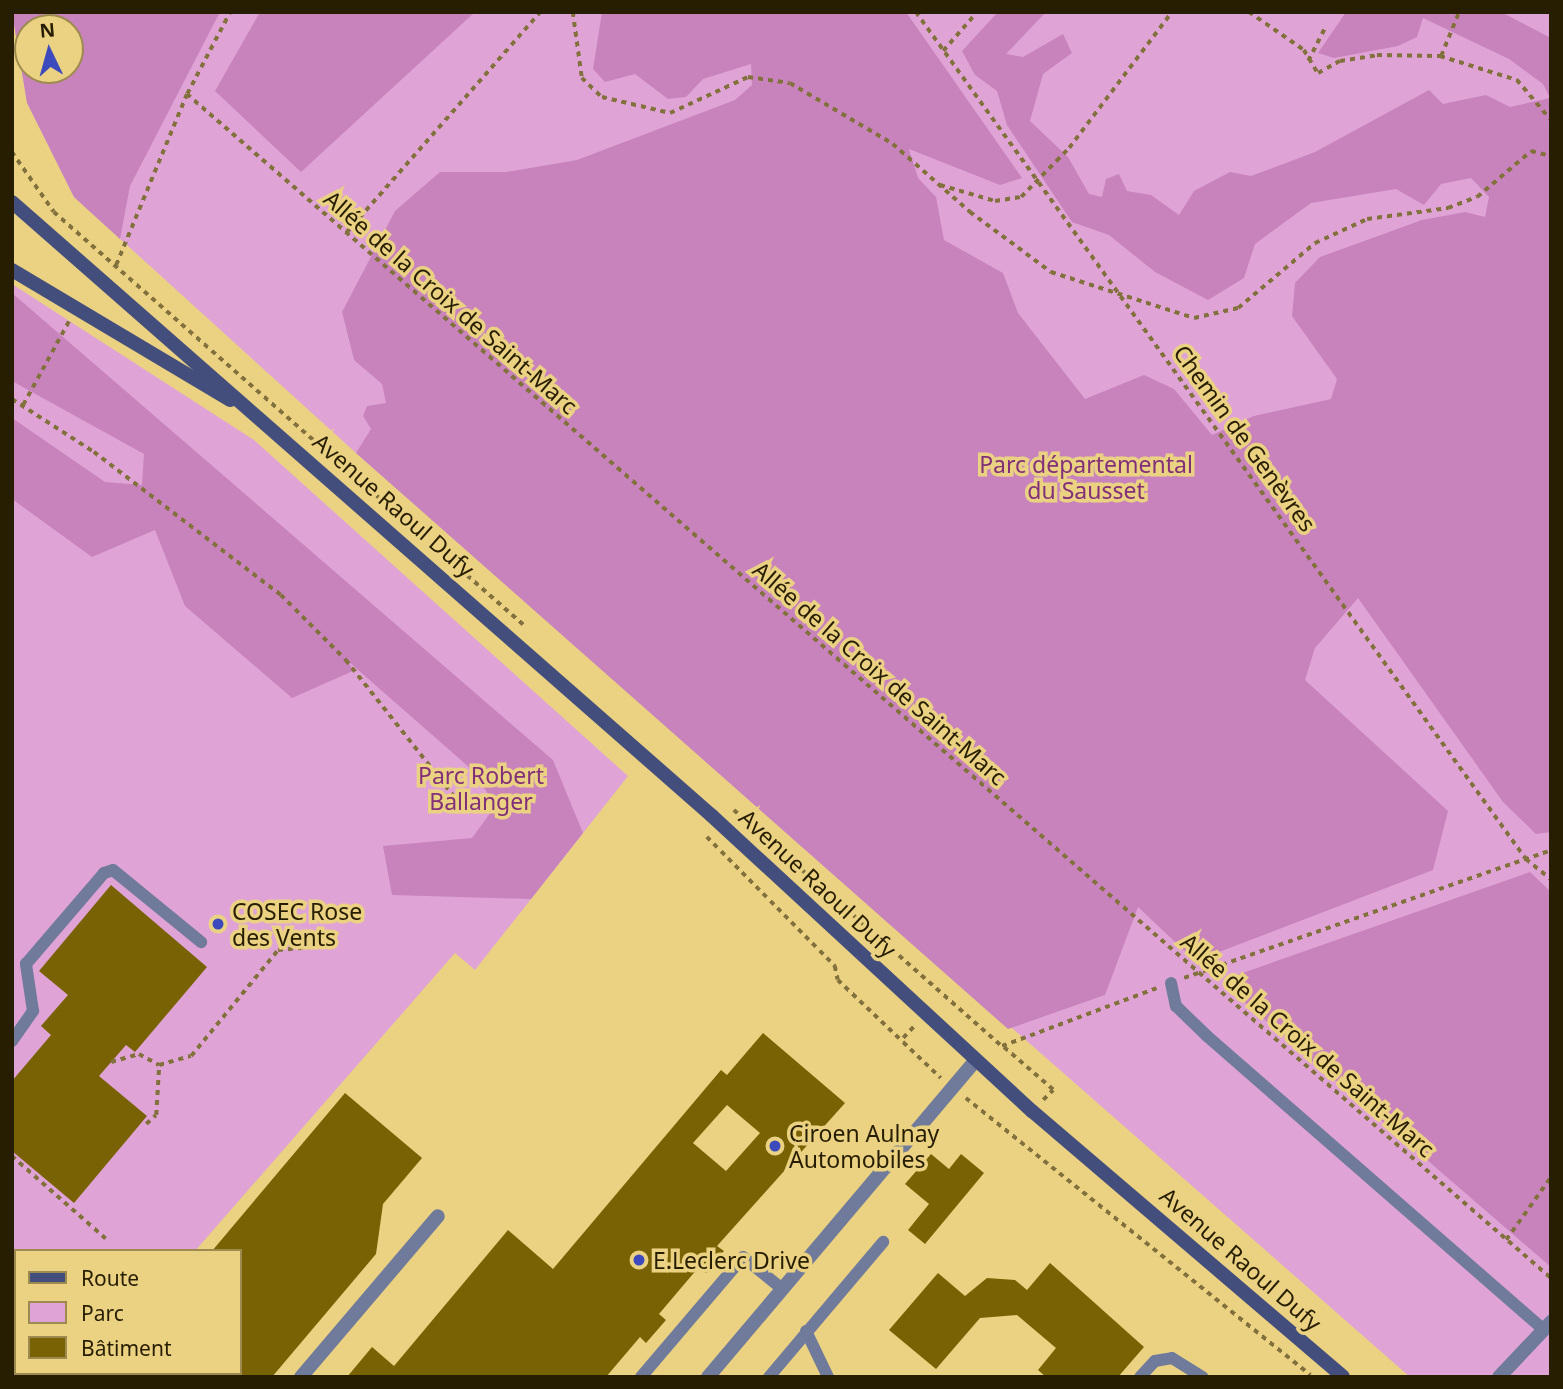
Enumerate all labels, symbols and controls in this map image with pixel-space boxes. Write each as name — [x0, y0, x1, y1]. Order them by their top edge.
north arrow — [14, 14, 84, 84]
text: N — [39, 16, 56, 44]
street label: Allée de la Croix de Saint-Marc — [319, 185, 583, 419]
street label: Chemin de Genèvres — [1168, 339, 1322, 537]
street label: Avenue Raoul Dufy — [308, 427, 480, 583]
park label: Parc départemental du Sausset — [979, 450, 1193, 504]
street label: Allée de la Croix de Saint-Marc — [748, 556, 1012, 790]
park label: Parc Robert Ballanger — [418, 761, 544, 815]
street label: Avenue Raoul Dufy — [734, 803, 902, 963]
place label: COSEC Rose des Vents — [232, 897, 362, 951]
marker: COSEC Rose des Vents — [210, 916, 226, 932]
street label: Allée de la Croix de Saint-Marc — [1176, 928, 1440, 1162]
place label: Ciroen Aulnay Automobiles — [789, 1119, 939, 1173]
marker: Ciroen Aulnay Automobiles — [767, 1138, 783, 1154]
street label: Avenue Raoul Dufy — [1155, 1181, 1327, 1337]
place label: E.Leclerc Drive — [653, 1246, 810, 1274]
legend — [14, 1249, 242, 1375]
marker: E.Leclerc Drive — [631, 1252, 647, 1268]
text: Route — [81, 1264, 139, 1292]
text: Parc — [81, 1299, 124, 1327]
text: Bâtiment — [81, 1334, 171, 1362]

